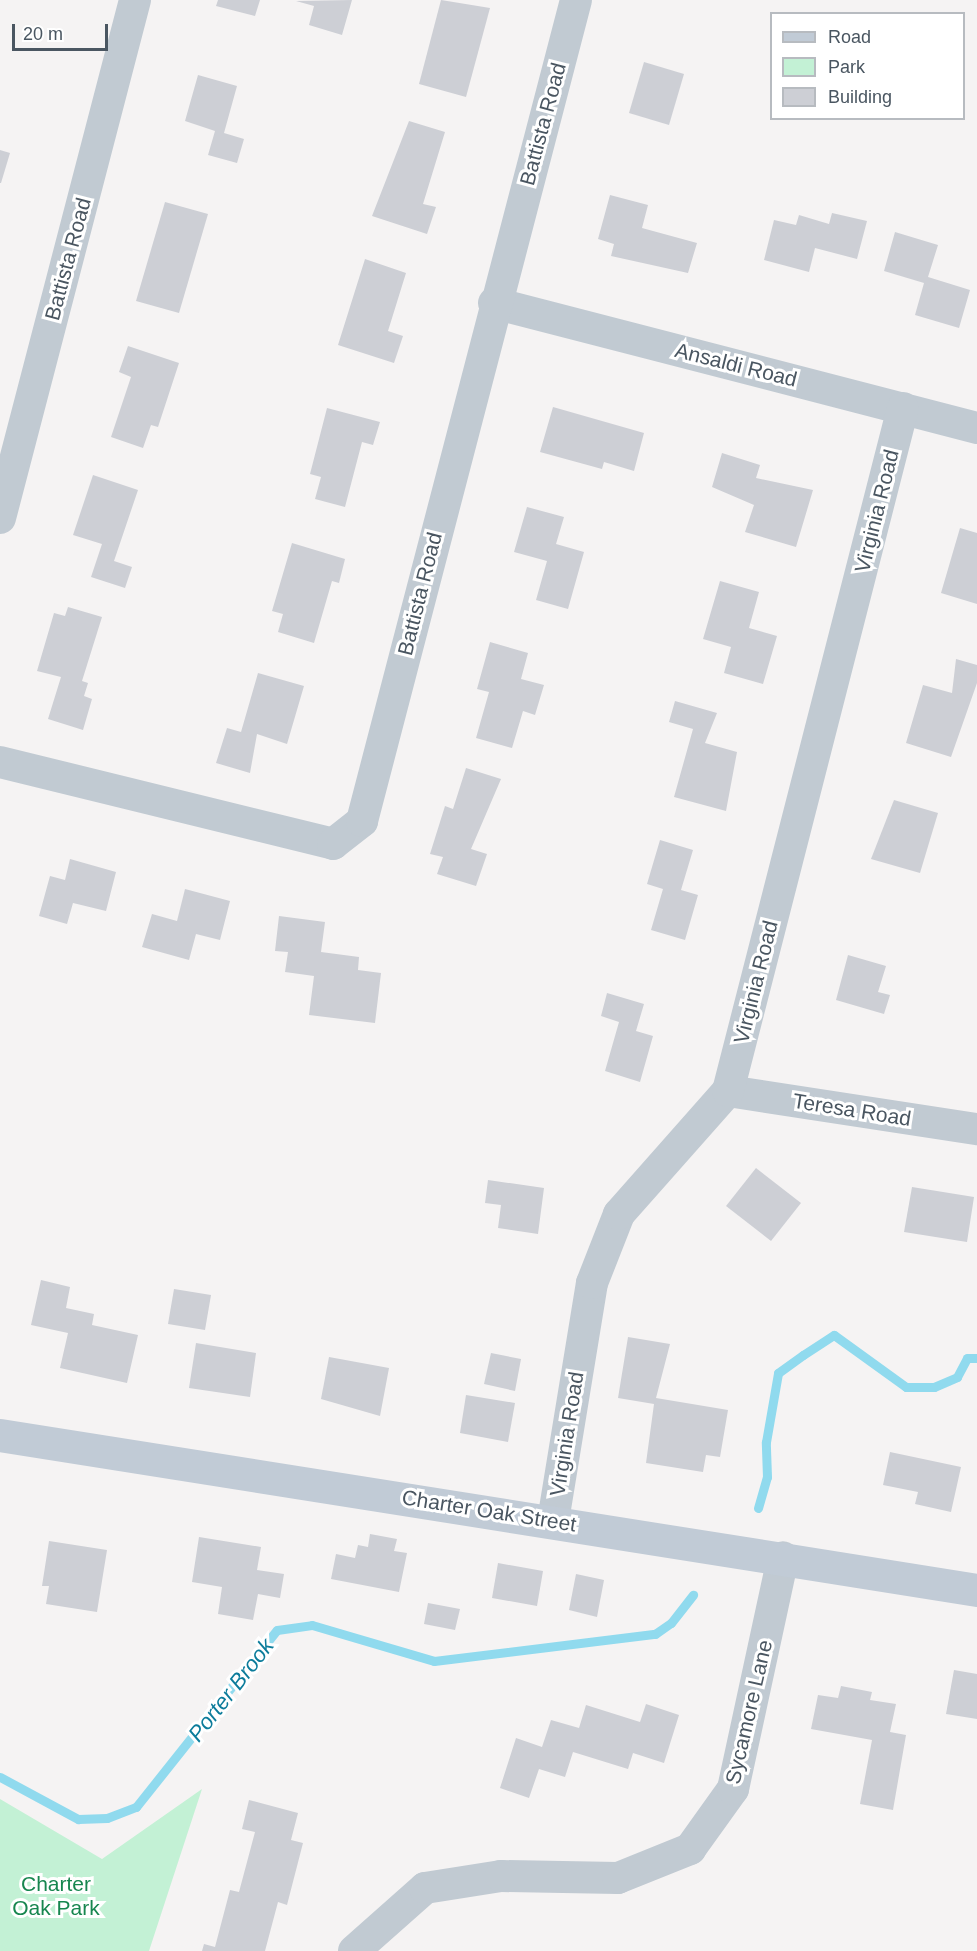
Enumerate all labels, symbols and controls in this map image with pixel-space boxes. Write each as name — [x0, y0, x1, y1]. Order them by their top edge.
scale bar — [15, 12, 111, 50]
legend — [770, 12, 965, 120]
text: 20 m — [23, 24, 63, 44]
text: Road — [828, 27, 871, 47]
text: Park — [828, 57, 865, 77]
street label: Battista Road — [515, 60, 571, 188]
text: Building — [828, 87, 892, 107]
street label: Battista Road — [40, 195, 96, 323]
street label: Ansaldi Road — [672, 338, 800, 392]
street label: Virginia Road — [850, 447, 904, 575]
street label: Battista Road — [393, 530, 447, 658]
street label: Virginia Road — [729, 918, 783, 1046]
street label: Teresa Road — [791, 1088, 913, 1132]
street label: Virginia Road — [545, 1370, 589, 1498]
street label: Charter Oak Street — [400, 1485, 578, 1537]
water label: Porter Brook — [183, 1633, 279, 1747]
street label: Sycamore Lane — [720, 1638, 778, 1786]
park label: Charter Oak Park — [12, 1871, 100, 1921]

